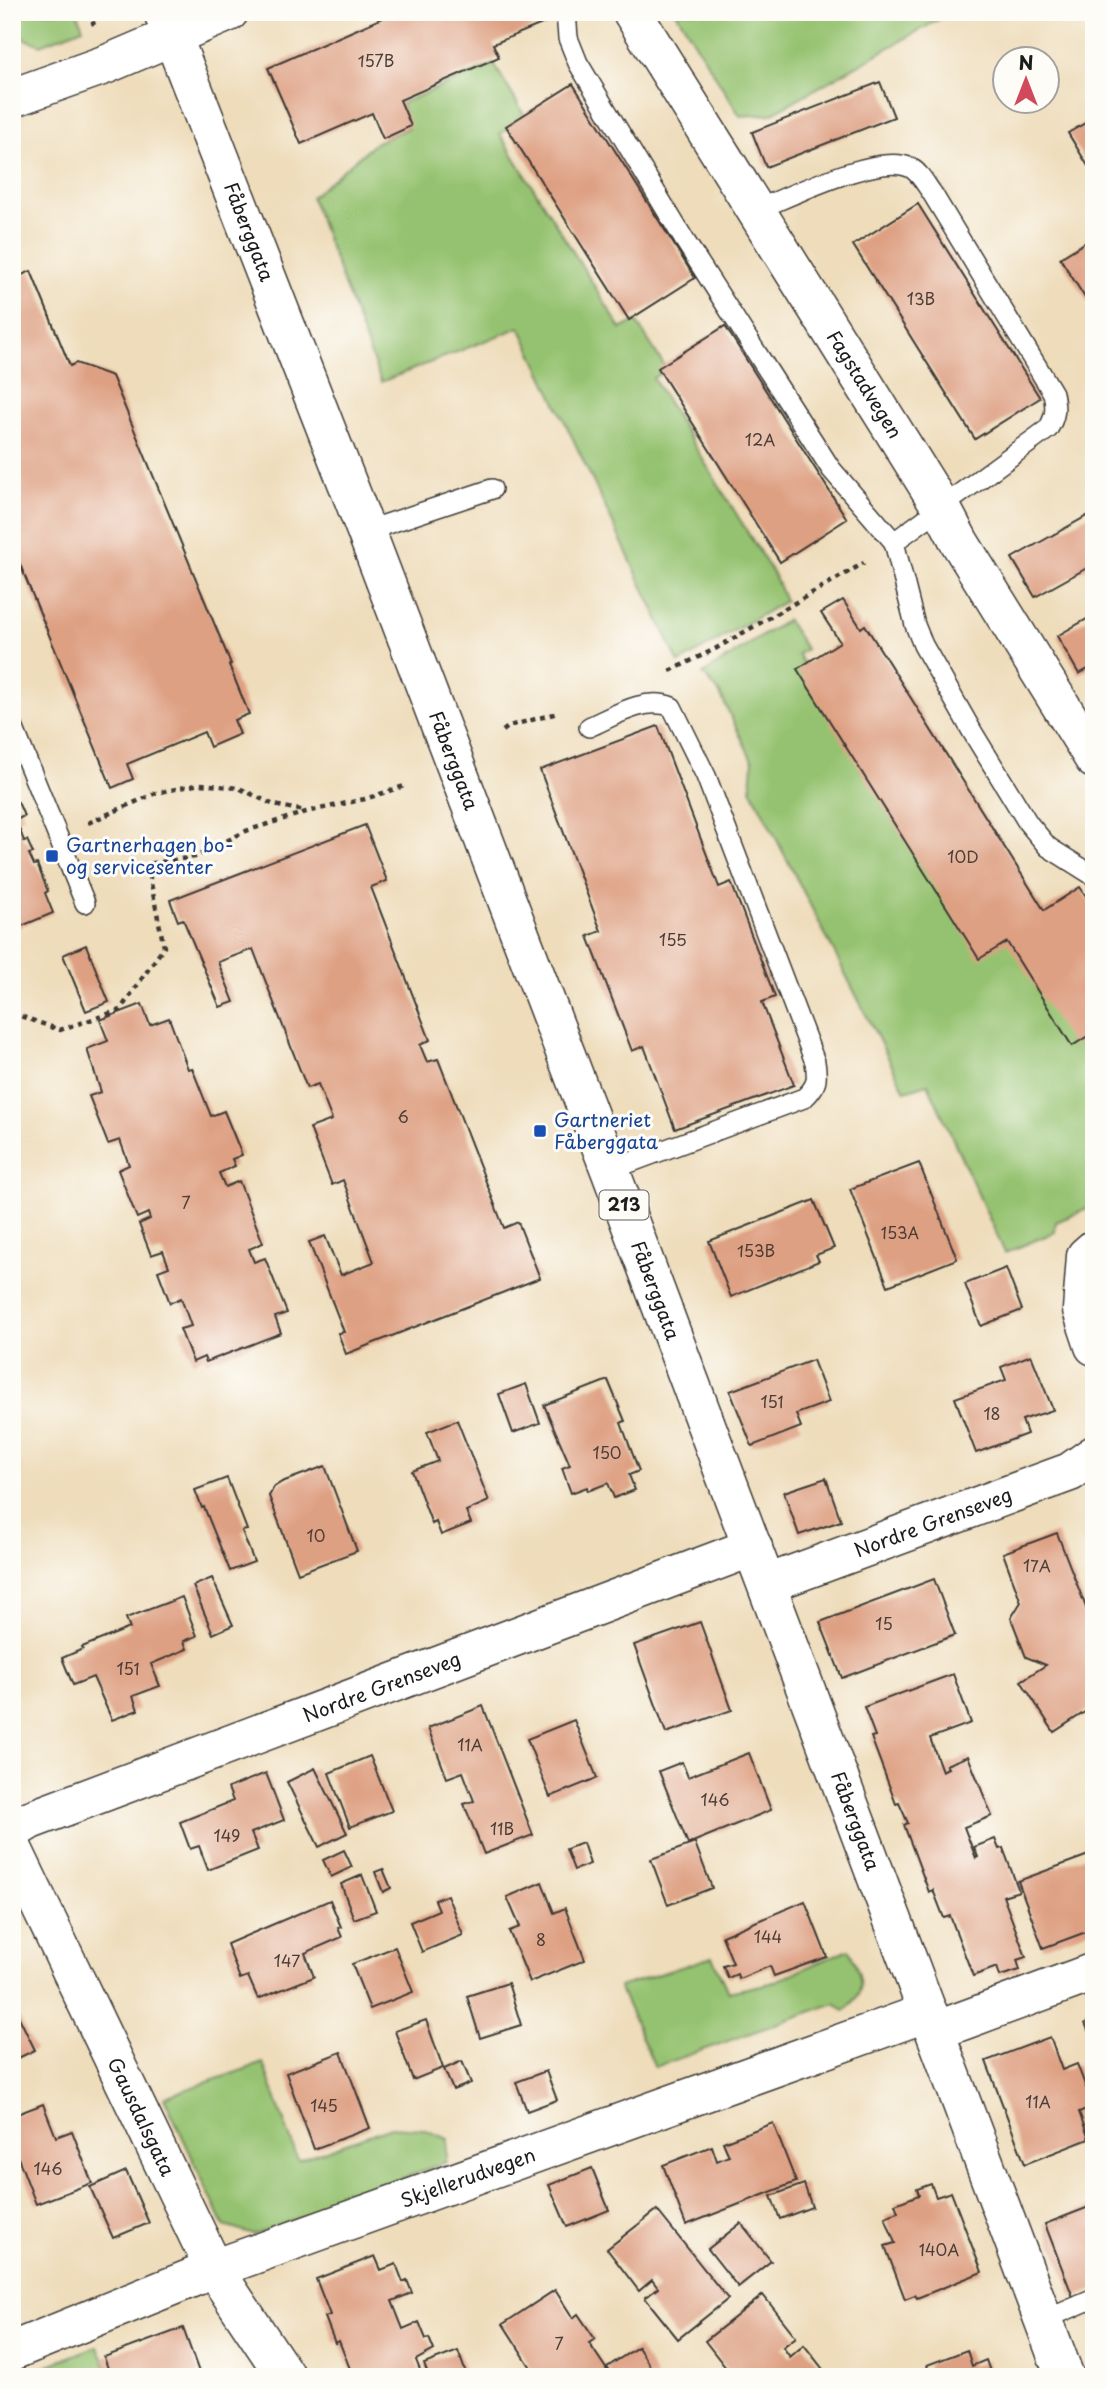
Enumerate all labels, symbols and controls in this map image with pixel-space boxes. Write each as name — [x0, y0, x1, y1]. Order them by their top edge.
north arrow — [990, 46, 1060, 116]
house number: 157B — [358, 48, 394, 72]
text: N — [1018, 48, 1034, 76]
street label: Fåberggata — [218, 178, 282, 285]
house number: 13B — [907, 286, 935, 310]
street label: Fagstadvegen — [821, 324, 910, 443]
house number: 12A — [745, 427, 775, 451]
street label: Fåberggata — [423, 707, 486, 814]
place label: Gartnerhagen bo- og servicesenter — [66, 830, 234, 880]
house number: 10D — [947, 844, 979, 868]
marker: Gartnerhagen bo- og servicesenter — [44, 848, 60, 864]
house number: 155 — [659, 927, 687, 951]
house number: 6 — [397, 1104, 409, 1128]
place label: Gartneriet Fåberggata — [554, 1105, 658, 1155]
marker: Gartneriet Fåberggata — [532, 1123, 548, 1139]
house number: 7 — [181, 1190, 191, 1214]
road number: 213 — [600, 1190, 648, 1220]
house number: 153A — [881, 1220, 920, 1244]
street label: Fåberggata — [625, 1236, 688, 1344]
house number: 153B — [737, 1238, 775, 1262]
house number: 151 — [760, 1389, 784, 1413]
house number: 18 — [983, 1401, 1001, 1425]
house number: 150 — [592, 1440, 622, 1464]
street label: Nordre Grenseveg — [850, 1480, 1015, 1564]
house number: 10 — [307, 1523, 325, 1547]
house number: 17A — [1023, 1553, 1051, 1577]
house number: 15 — [875, 1611, 893, 1635]
street label: Nordre Grenseveg — [299, 1644, 464, 1729]
house number: 151 — [116, 1656, 140, 1680]
house number: 11A — [457, 1732, 483, 1756]
street label: Fåberggata — [825, 1767, 888, 1874]
house number: 146 — [700, 1787, 730, 1811]
house number: 11B — [490, 1816, 514, 1840]
house number: 149 — [214, 1823, 240, 1847]
house number: 144 — [754, 1924, 782, 1948]
house number: 8 — [536, 1927, 546, 1951]
house number: 147 — [274, 1948, 300, 1972]
street label: Gausdalsgata — [102, 2052, 182, 2180]
house number: 11A — [1025, 2089, 1051, 2113]
house number: 145 — [310, 2093, 338, 2117]
street label: Skjellerudvegen — [397, 2140, 539, 2214]
house number: 146 — [33, 2156, 63, 2180]
house number: 140A — [919, 2237, 959, 2261]
house number: 7 — [554, 2331, 564, 2355]

